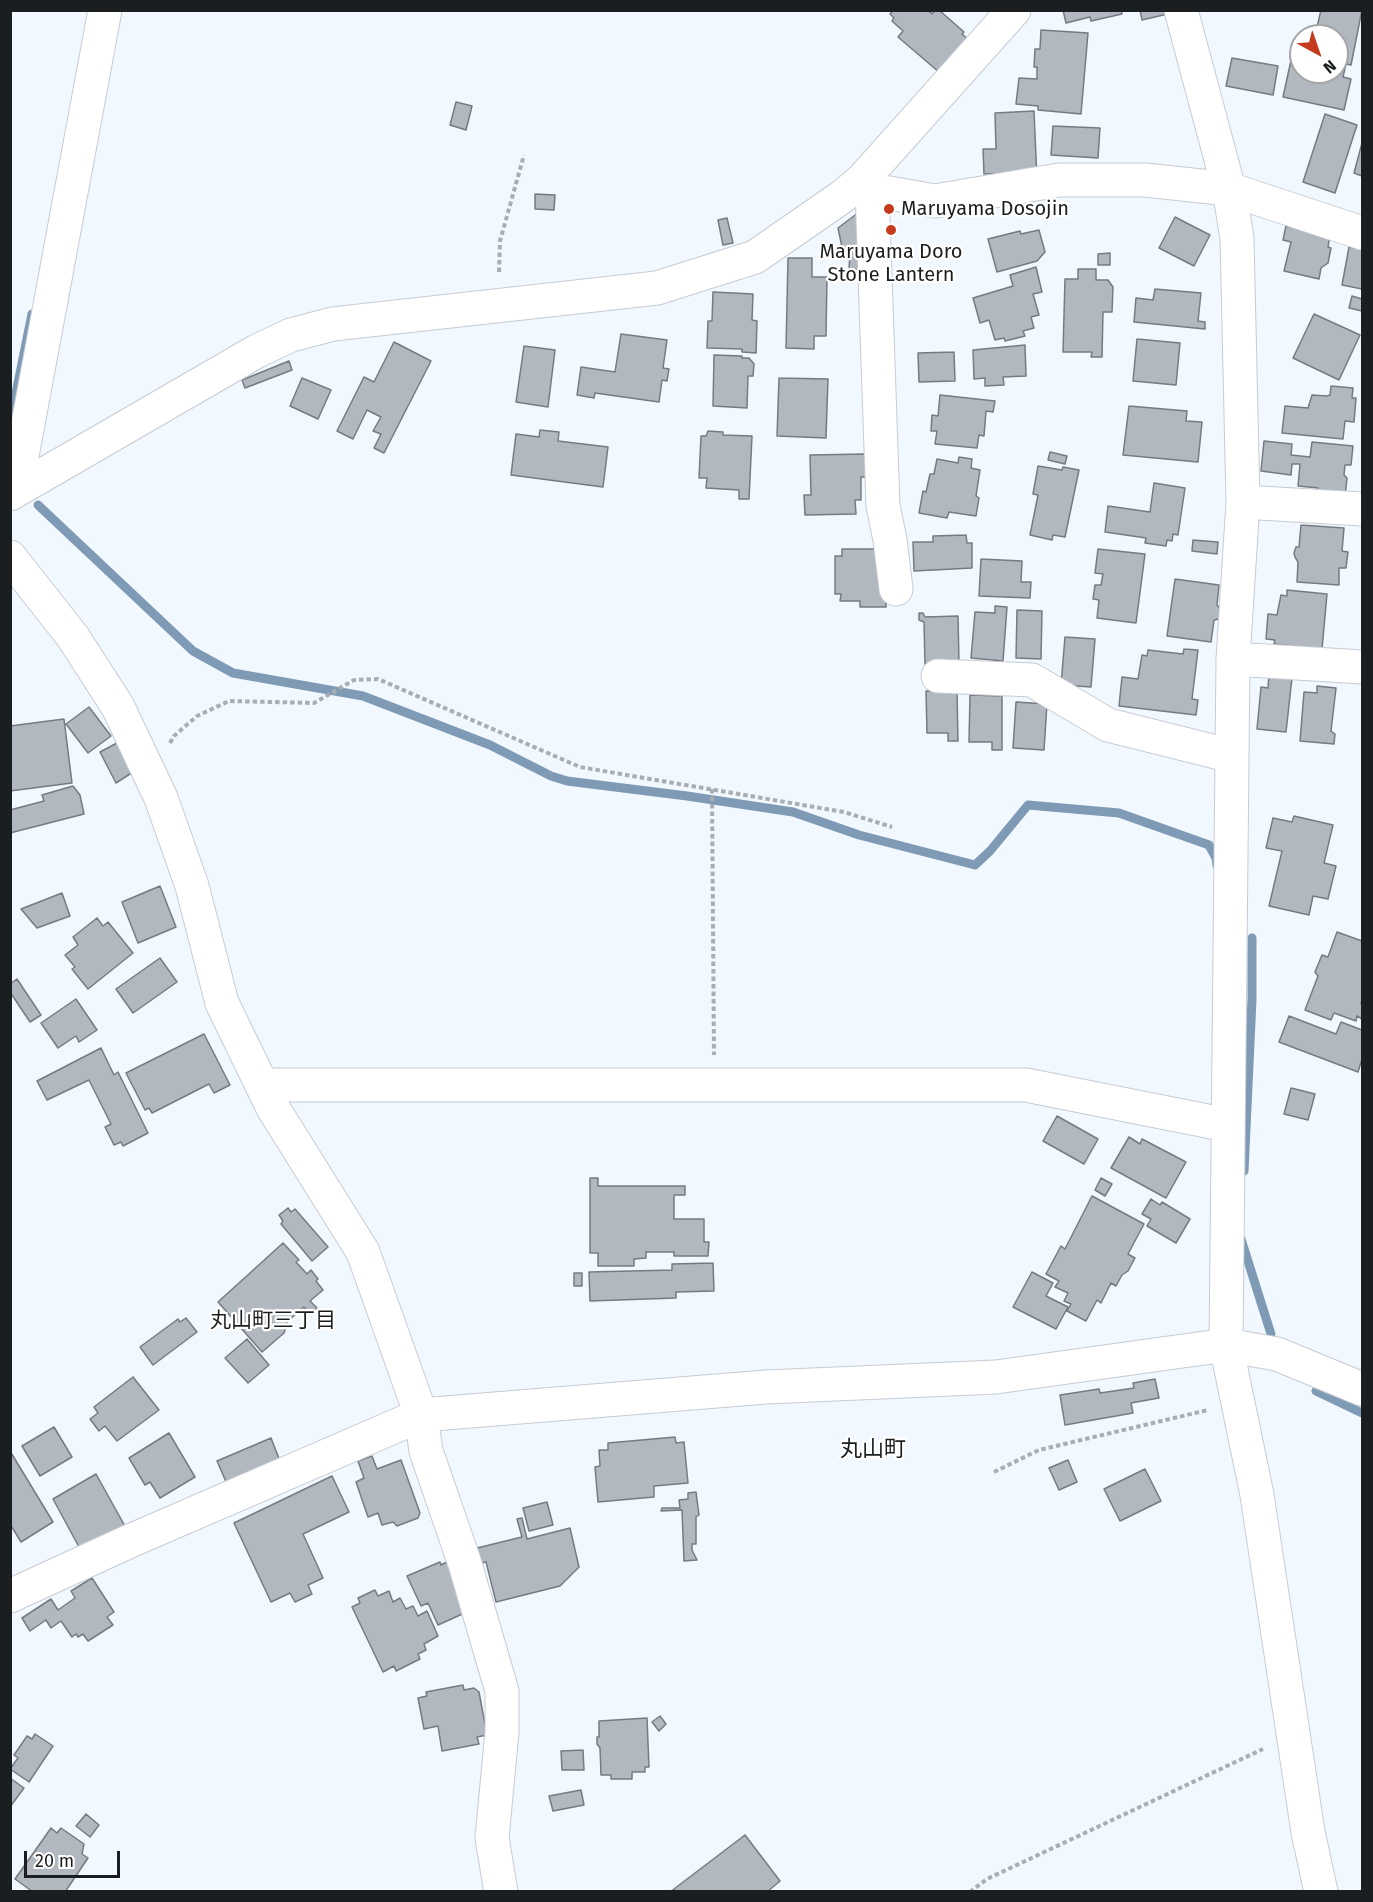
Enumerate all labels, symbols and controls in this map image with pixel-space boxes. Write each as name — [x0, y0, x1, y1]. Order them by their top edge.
north arrow — [1289, 24, 1349, 84]
text: N — [1319, 56, 1340, 77]
place label: Maruyama Dosojin — [901, 197, 1069, 221]
marker: Maruyama Dosojin — [882, 202, 896, 216]
marker: Maruyama Doro Stone Lantern — [884, 223, 898, 237]
place label: Maruyama Doro Stone Lantern — [820, 240, 962, 287]
district label: 丸山町三丁目 — [210, 1308, 336, 1334]
district label: 丸山町 — [840, 1437, 906, 1463]
scale bar — [27, 1839, 123, 1877]
text: 20 m — [35, 1850, 74, 1872]

